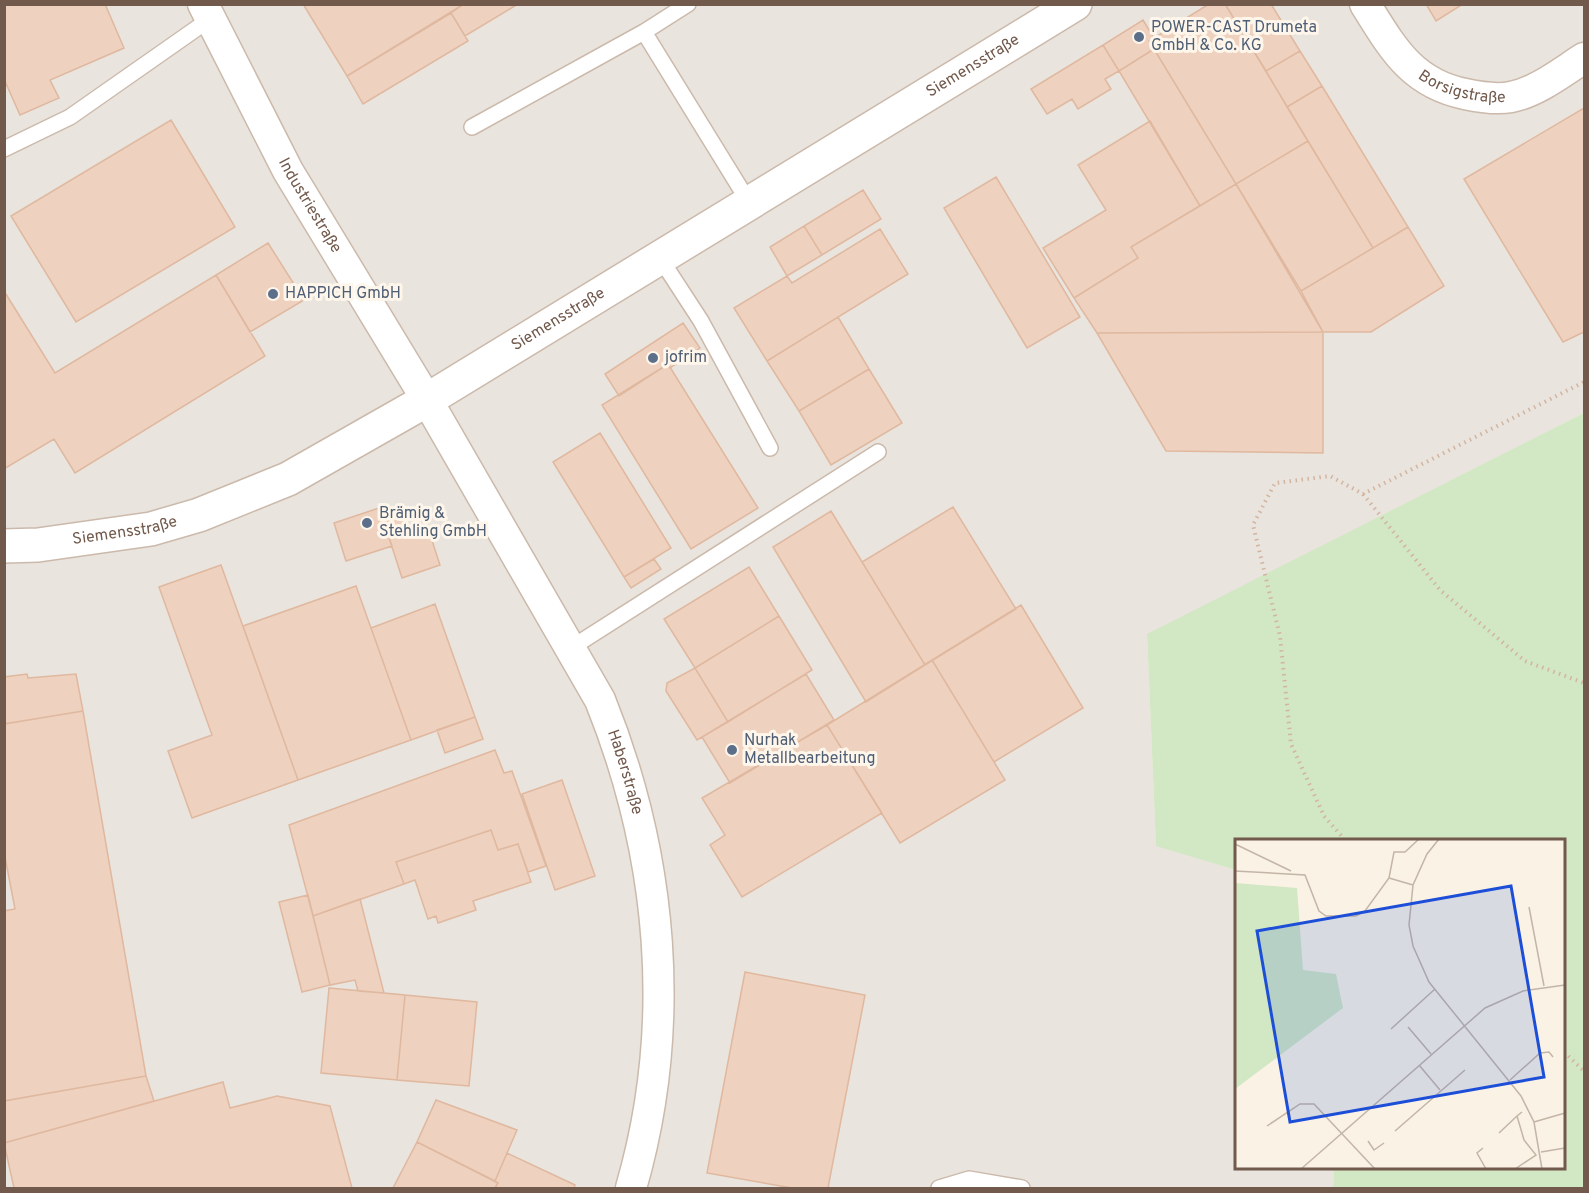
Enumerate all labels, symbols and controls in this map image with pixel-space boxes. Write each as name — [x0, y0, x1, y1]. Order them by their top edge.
place label: POWER-CAST Drumeta GmbH & Co. KG — [1151, 18, 1317, 56]
street label: Siemensstraße — [923, 30, 1024, 102]
marker: POWER-CAST Drumeta GmbH & Co. KG — [1132, 30, 1146, 44]
street label: Borsigstraße — [1414, 66, 1506, 108]
street label: Industriestraße — [273, 155, 346, 257]
place label: HAPPICH GmbH — [285, 284, 401, 304]
street label: Siemensstraße — [508, 284, 609, 356]
marker: HAPPICH GmbH — [266, 287, 280, 301]
place label: jofrim — [664, 348, 707, 368]
marker: jofrim — [646, 351, 660, 365]
place label: Brämig & Stehling GmbH — [379, 504, 487, 542]
street label: Siemensstraße — [71, 512, 180, 550]
marker: Brämig & Stehling GmbH — [360, 516, 374, 530]
street label: Haberstraße — [602, 727, 647, 817]
place label: Nurhak Metallbearbeitung — [744, 731, 876, 769]
marker: Nurhak Metallbearbeitung — [725, 743, 739, 757]
inset map — [1235, 839, 1565, 1169]

